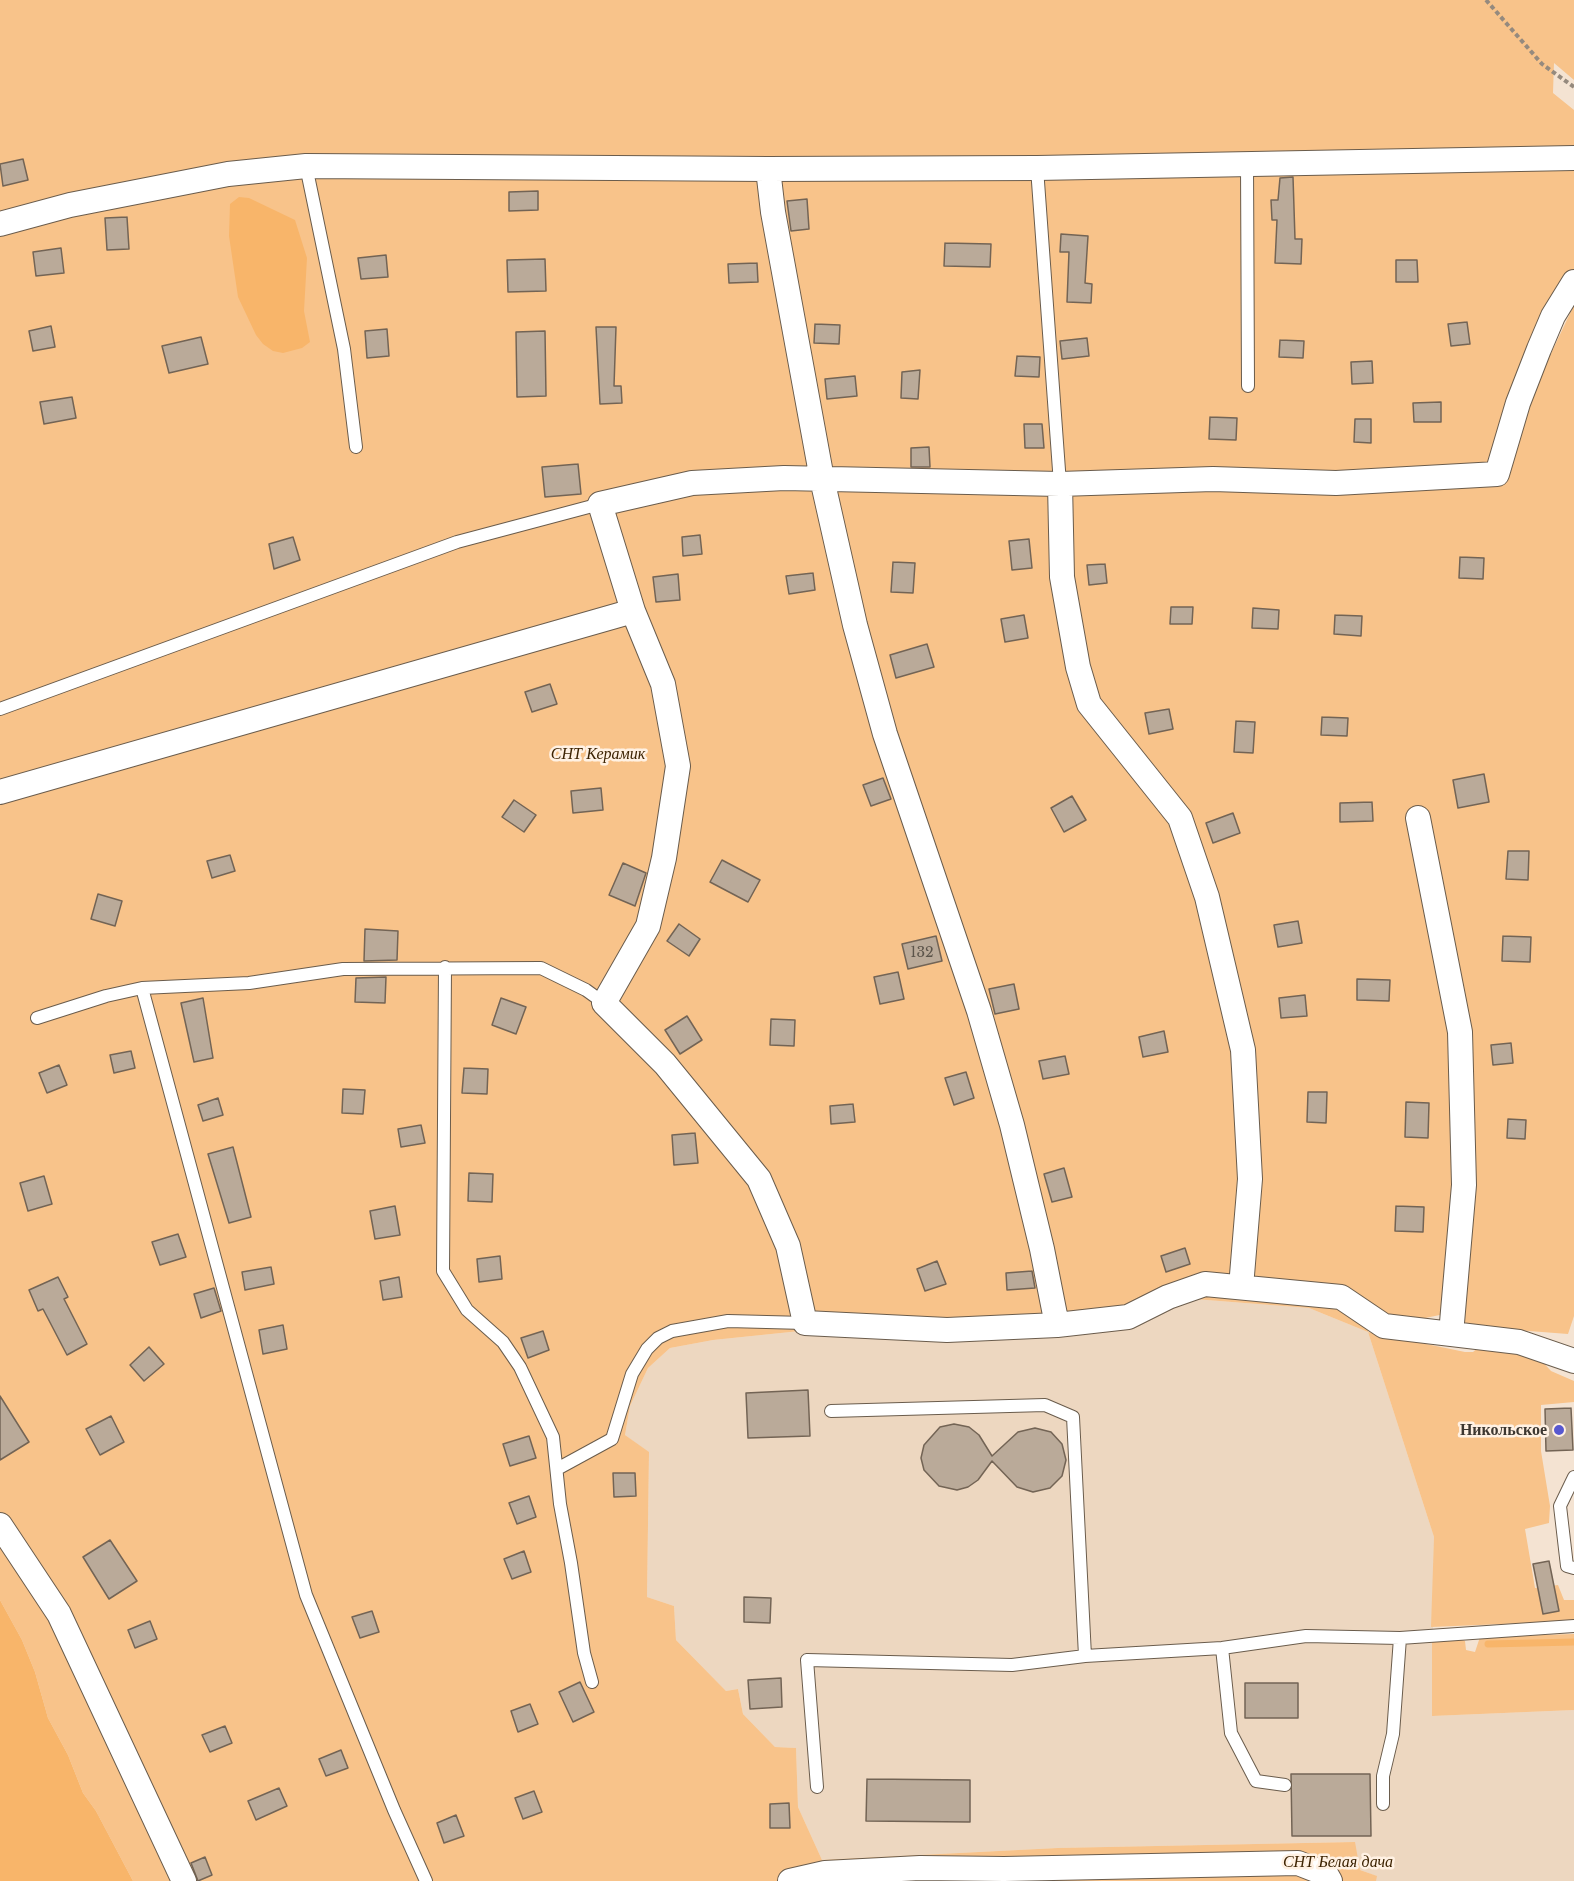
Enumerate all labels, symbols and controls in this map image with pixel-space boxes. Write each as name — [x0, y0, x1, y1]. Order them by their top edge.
park label: СНТ Керамик — [551, 744, 645, 764]
house number: 132 — [910, 945, 934, 961]
place label: Никольское — [1460, 1420, 1547, 1440]
marker: Никольское — [1552, 1423, 1566, 1437]
park label: СНТ Белая дача — [1283, 1852, 1393, 1872]

